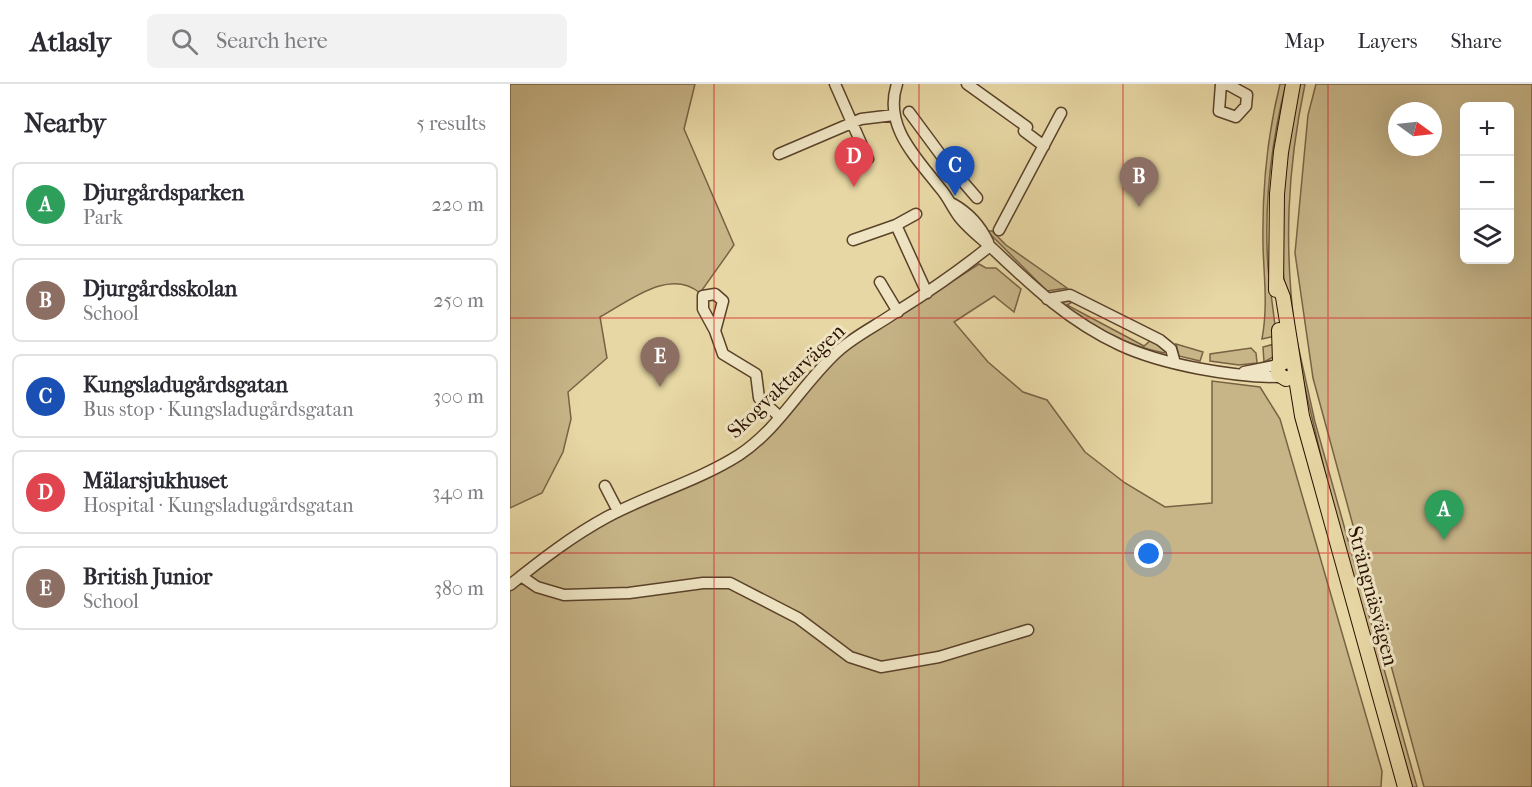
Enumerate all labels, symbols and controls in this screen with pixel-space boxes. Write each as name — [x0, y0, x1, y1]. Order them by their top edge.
search box — [147, 14, 567, 68]
text: Atlasly — [30, 25, 111, 58]
icon: search — [168, 25, 201, 58]
text: Search here — [216, 28, 328, 54]
text: Map — [1284, 29, 1325, 53]
text: Layers — [1358, 29, 1417, 53]
text: Share — [1450, 29, 1502, 53]
north arrow — [1388, 102, 1442, 156]
map controls — [1460, 102, 1514, 264]
button: + — [1460, 102, 1514, 156]
text: Nearby — [24, 108, 106, 139]
text: 5 results — [416, 112, 486, 135]
pin: D — [834, 138, 874, 187]
pin: C — [936, 147, 974, 196]
button: − — [1460, 156, 1514, 210]
pin: B — [1120, 158, 1158, 207]
text: Djurgårdsparken — [83, 180, 244, 206]
text: A — [39, 193, 52, 216]
text: 220 m — [431, 193, 484, 216]
text: Park — [83, 206, 123, 229]
button: layers — [1460, 210, 1514, 264]
text: Djurgårdsskolan — [83, 276, 237, 302]
text: B — [39, 289, 52, 312]
text: 250 m — [433, 289, 484, 312]
text: School — [83, 302, 139, 325]
street label: Skogvaktarvägen — [722, 319, 850, 443]
pin: E — [640, 338, 680, 387]
text: Kungsladugårdsgatan — [83, 372, 288, 398]
text: C — [39, 385, 52, 408]
text: 300 m — [433, 385, 484, 408]
text: Bus stop · Kungsladugårdsgatan — [83, 398, 354, 421]
text: Mälarsjukhuset — [83, 468, 228, 494]
text: D — [38, 481, 53, 504]
text: 340 m — [432, 481, 484, 504]
pin: A — [1424, 490, 1464, 540]
text: Hospital · Kungsladugårdsgatan — [83, 494, 354, 517]
street label: Strängnäsvägen — [1343, 523, 1403, 669]
your location — [1134, 539, 1163, 568]
text: British Junior — [83, 564, 212, 590]
text: E — [39, 577, 52, 600]
text: 380 m — [434, 577, 484, 600]
text: School — [83, 590, 139, 613]

